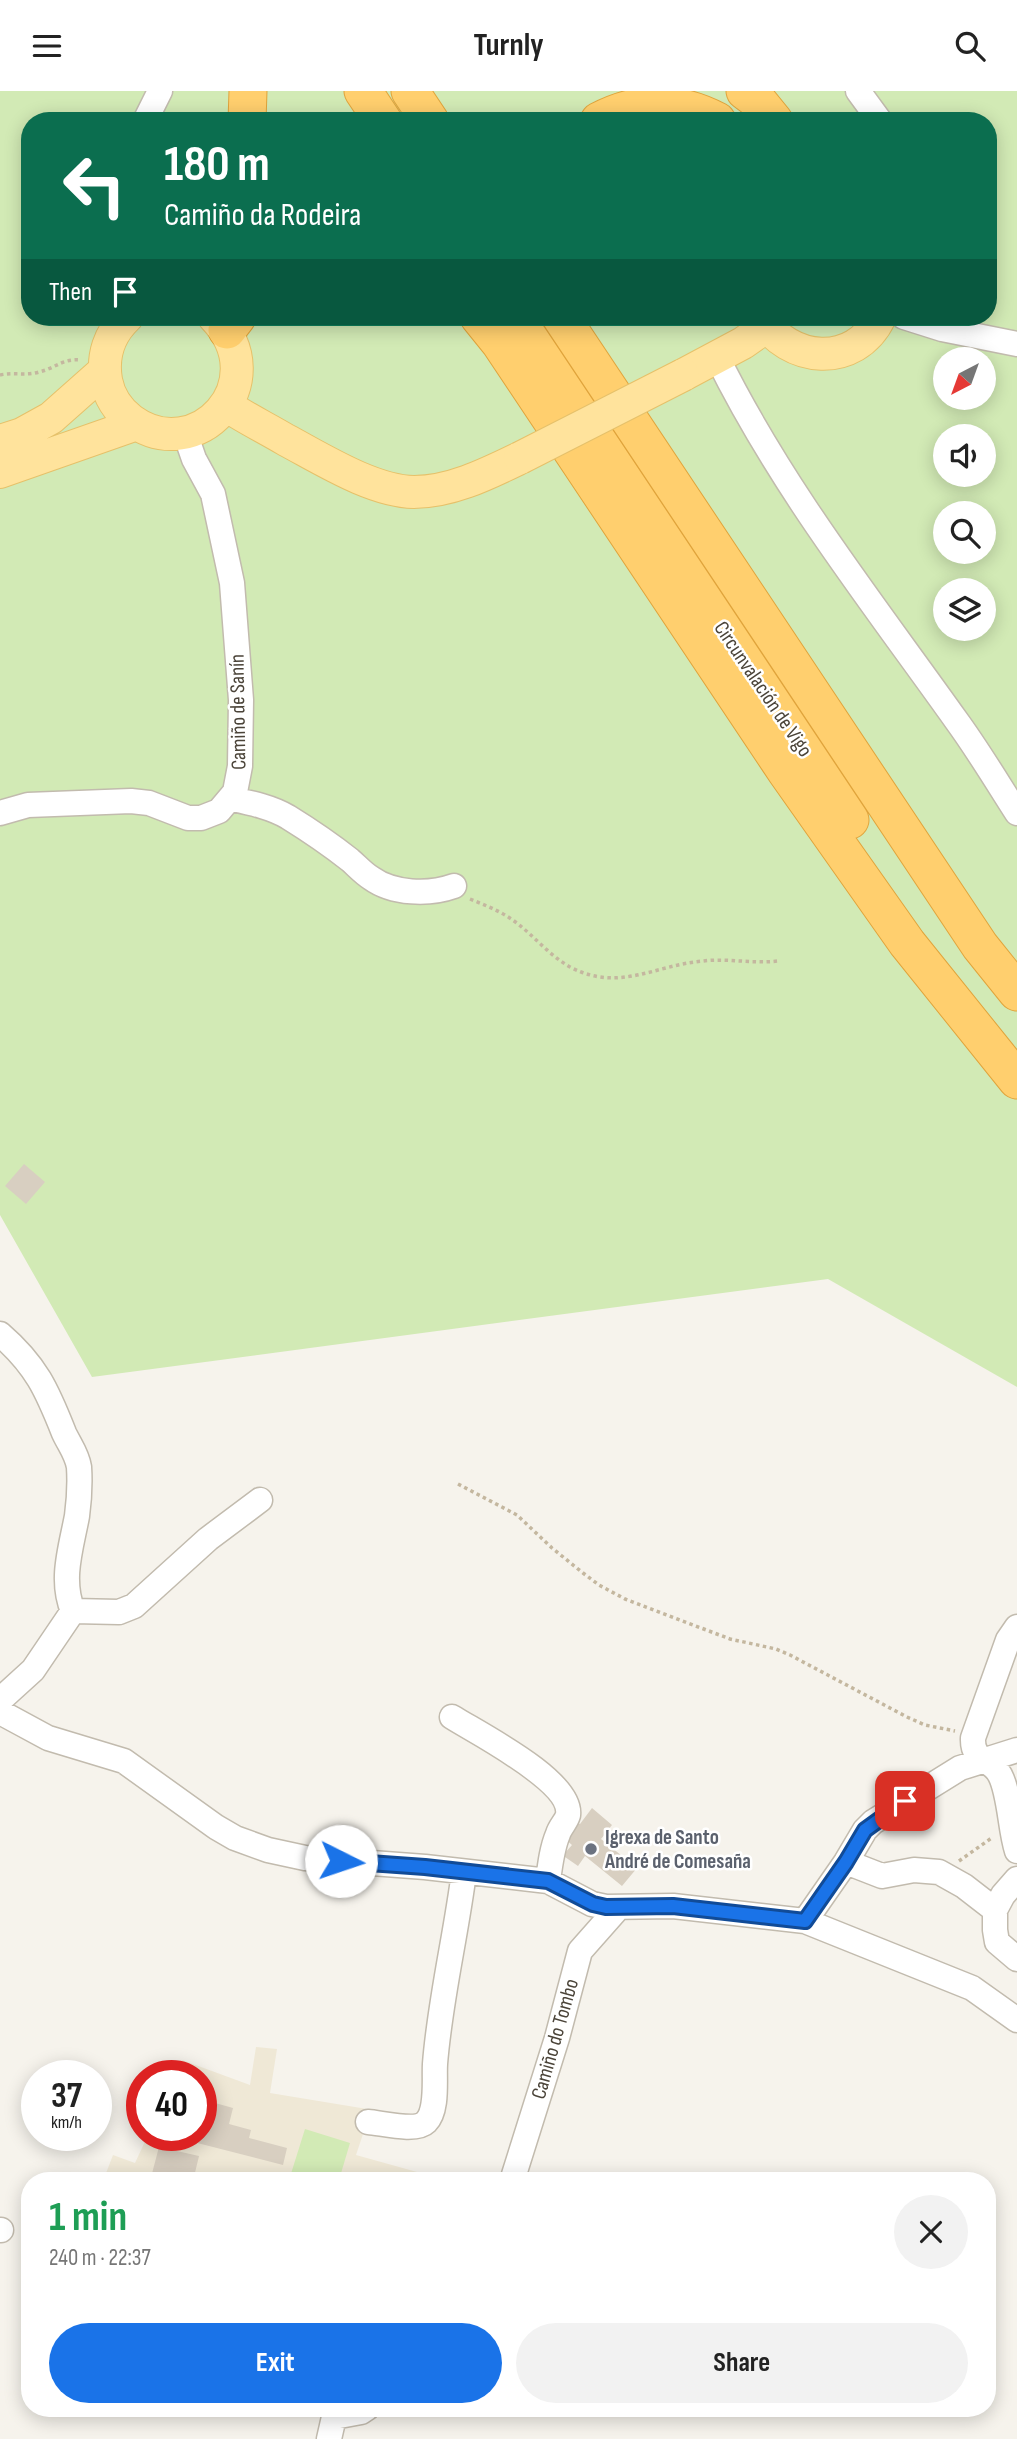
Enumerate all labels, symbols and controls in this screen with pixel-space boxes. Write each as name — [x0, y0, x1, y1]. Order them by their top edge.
text: Turnly — [473, 26, 544, 65]
icon: menu — [28, 27, 66, 65]
icon: search — [951, 27, 989, 65]
text: 180 m — [164, 136, 270, 195]
icon: left — [49, 140, 140, 231]
text: Camiño da Rodeira — [164, 196, 361, 235]
icon: arrive — [106, 273, 144, 311]
text: Then — [49, 277, 92, 308]
north arrow — [933, 347, 996, 409]
map controls — [933, 347, 996, 641]
button: sound — [933, 424, 996, 487]
button: search — [933, 501, 996, 564]
button: layers — [933, 578, 996, 641]
street label: Circunvalación de Vigo — [708, 617, 818, 761]
street label: Camiño de Sanín — [224, 654, 252, 770]
pin — [875, 1771, 935, 1831]
icon: arrive — [886, 1782, 924, 1820]
position arrow — [304, 1824, 378, 1898]
place label: Igrexa de Santo André de Comesaña — [604, 1825, 751, 1874]
marker: Igrexa de Santo André de Comesaña — [583, 1841, 599, 1857]
street label: Camiño do Tombo — [526, 1976, 584, 2102]
speed limit sign: 40 — [126, 2060, 217, 2151]
text: 37 — [51, 2075, 82, 2118]
text: km/h — [51, 2112, 82, 2133]
text: 1 min — [49, 2192, 127, 2243]
button: close — [894, 2195, 968, 2269]
text: 240 m · 22:37 — [49, 2244, 151, 2272]
button: Exit — [49, 2323, 502, 2403]
button: Share — [516, 2323, 968, 2403]

